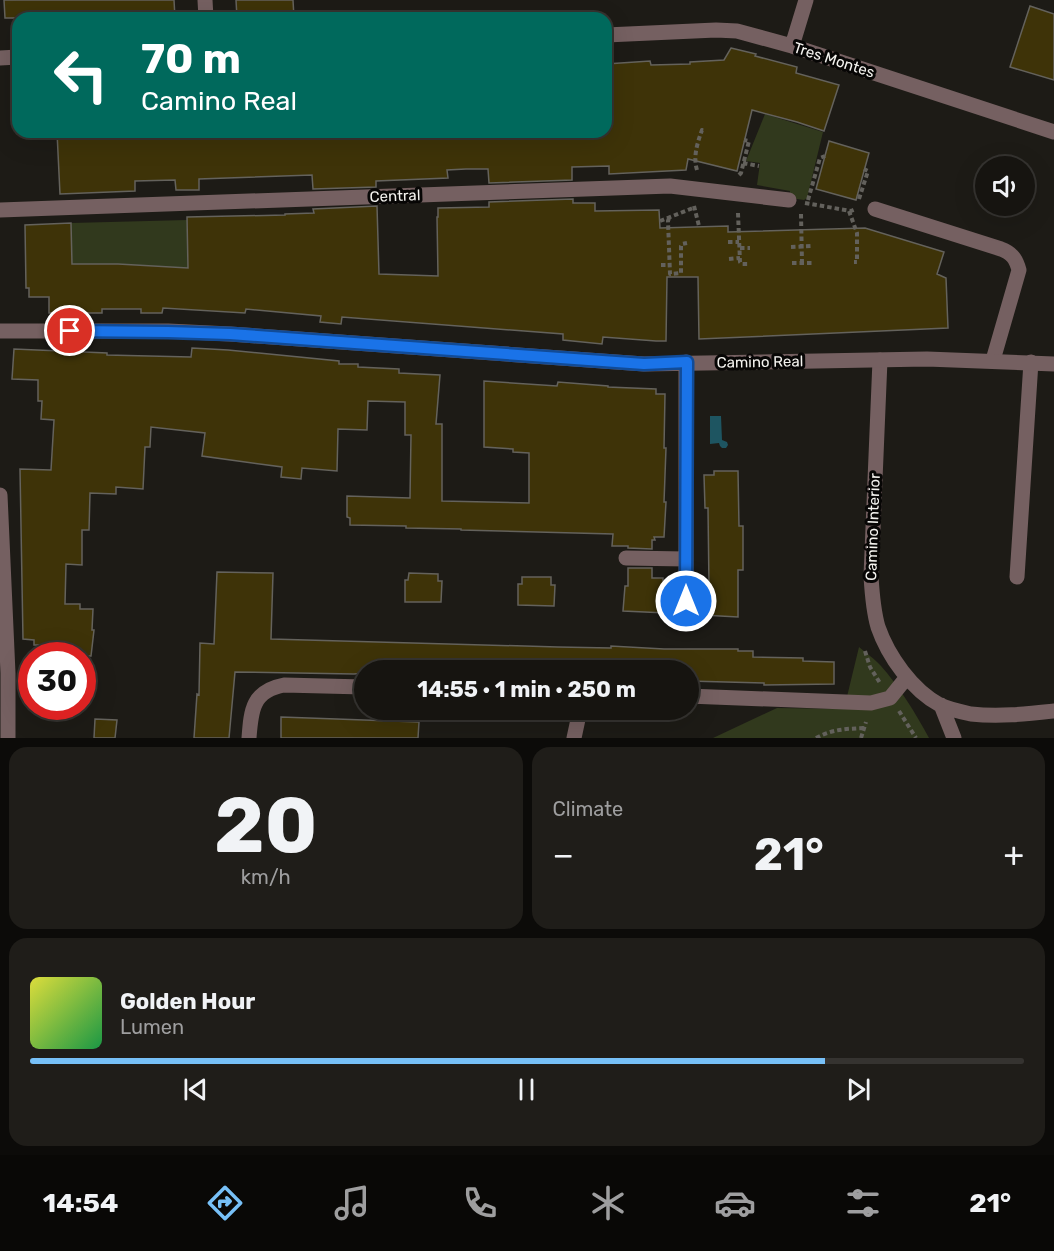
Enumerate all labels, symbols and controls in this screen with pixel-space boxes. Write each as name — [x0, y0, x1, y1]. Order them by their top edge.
text: 70 m — [141, 34, 241, 84]
icon: left — [42, 36, 120, 114]
street label: Tres Montes — [791, 38, 877, 82]
text: Camino Real — [141, 85, 297, 117]
map controls — [975, 156, 1035, 216]
button: sound — [975, 156, 1035, 216]
street label: Central — [369, 186, 421, 206]
pin — [44, 305, 95, 356]
icon: arrive — [53, 314, 86, 347]
street label: Camino Real — [717, 352, 803, 372]
street label: Camino Interior — [862, 473, 884, 581]
position arrow — [654, 569, 718, 633]
speed limit sign: 30 — [18, 642, 96, 720]
text: 14:55 · 1 min · 250 m — [417, 676, 636, 703]
text: 20 — [214, 779, 318, 872]
text: Climate — [553, 797, 623, 821]
text: 21° — [754, 828, 824, 881]
text: − — [553, 835, 574, 874]
text: + — [1003, 835, 1024, 874]
text: km/h — [241, 865, 291, 889]
text: Golden Hour — [120, 988, 255, 1015]
text: Lumen — [120, 1015, 184, 1039]
icon: previous — [179, 1073, 212, 1106]
icon: pause — [510, 1073, 543, 1106]
icon: next — [842, 1073, 875, 1106]
icon: directions — [204, 1182, 246, 1224]
icon: music — [331, 1182, 373, 1224]
icon: phone — [459, 1182, 501, 1224]
icon: climate — [587, 1182, 629, 1224]
icon: car — [714, 1182, 756, 1224]
icon: filters — [842, 1182, 884, 1224]
text: 14:54 — [43, 1187, 118, 1219]
text: 21° — [969, 1187, 1011, 1219]

